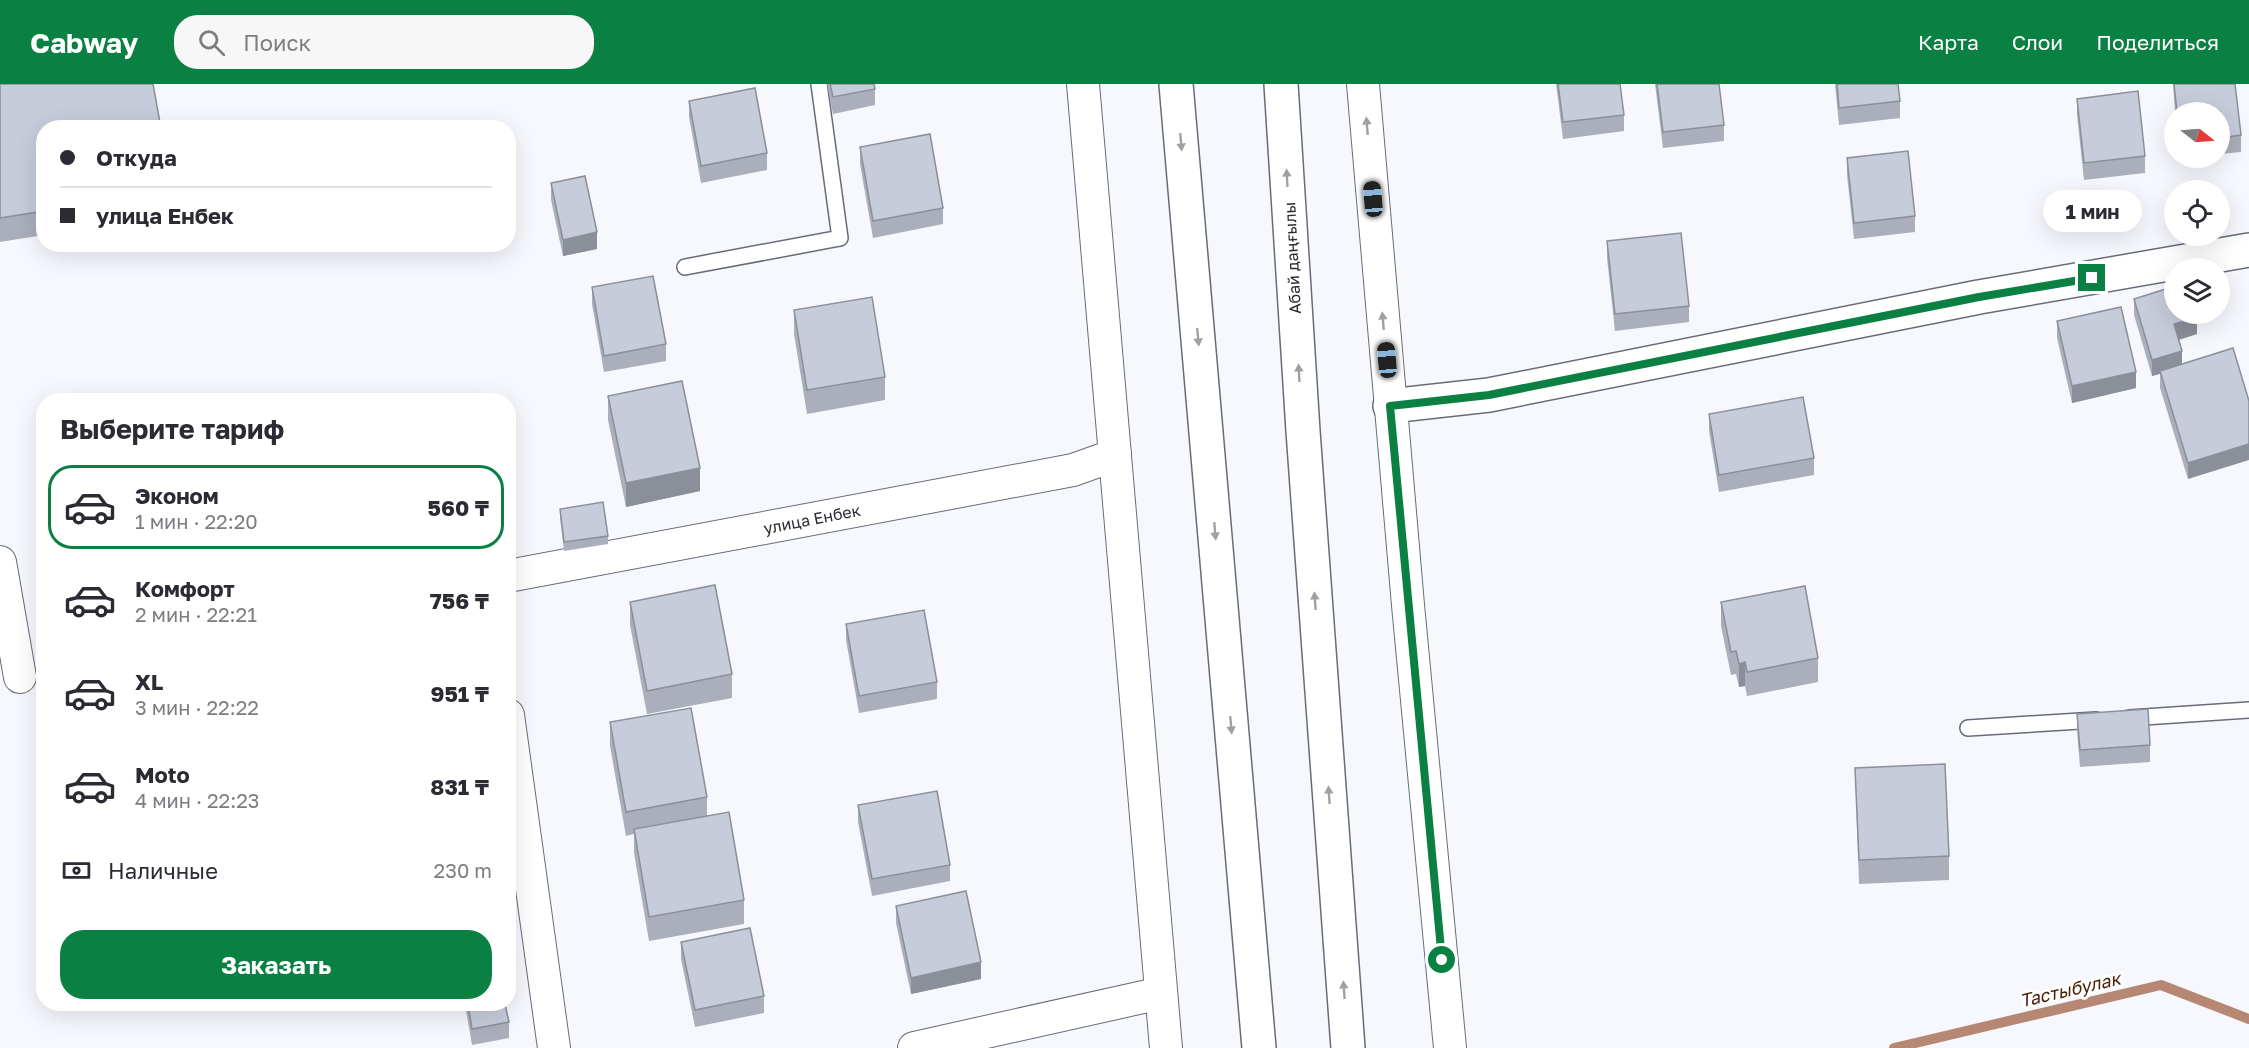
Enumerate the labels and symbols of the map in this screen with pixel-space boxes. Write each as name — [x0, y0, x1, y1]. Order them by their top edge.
north arrow — [2164, 102, 2230, 168]
one-way arrow — [1362, 117, 1372, 136]
one-way arrow — [1176, 133, 1186, 152]
one-way arrow — [1283, 169, 1292, 188]
car — [1362, 180, 1384, 218]
callout: 1 мин — [2042, 191, 2142, 233]
street label: Абай даңғылы — [1279, 201, 1305, 315]
route end — [2078, 264, 2105, 291]
one-way arrow — [1378, 311, 1388, 330]
one-way arrow — [1193, 327, 1203, 346]
car — [1376, 341, 1398, 379]
one-way arrow — [1294, 363, 1304, 382]
street label: улица Енбек — [762, 500, 862, 538]
one-way arrow — [1210, 521, 1220, 540]
one-way arrow — [1310, 591, 1320, 610]
one-way arrow — [1226, 716, 1236, 735]
one-way arrow — [1325, 786, 1334, 805]
route start — [1428, 946, 1455, 973]
water label: Тастыбулак — [2018, 966, 2125, 1011]
one-way arrow — [1339, 980, 1349, 999]

